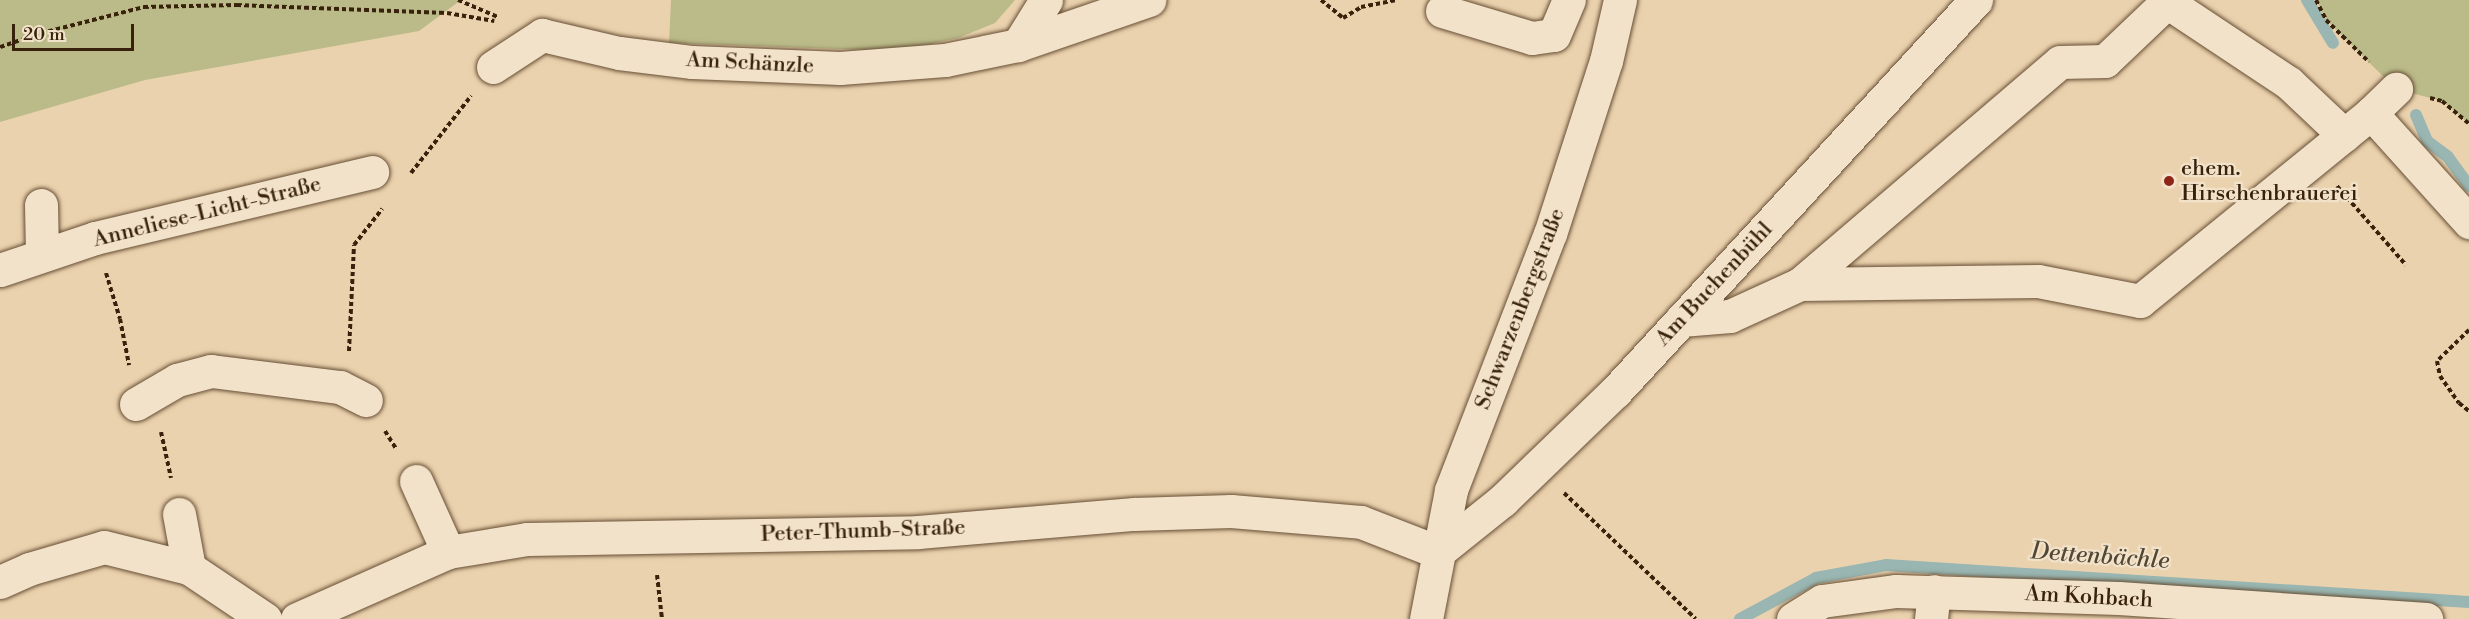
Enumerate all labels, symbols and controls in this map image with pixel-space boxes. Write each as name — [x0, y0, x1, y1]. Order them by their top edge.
scale bar — [15, 12, 136, 50]
text: 20 m — [23, 23, 65, 46]
street label: Am Schänzle — [685, 46, 815, 80]
place label: ehem. Hirschenbrauerei — [2181, 155, 2358, 206]
street label: Anneliese-Licht-Straße — [90, 171, 324, 253]
marker: ehem. Hirschenbrauerei — [2162, 174, 2176, 188]
street label: Schwarzenbergstraße — [1469, 205, 1571, 413]
street label: Am Buchenbühl — [1650, 217, 1778, 351]
street label: Peter-Thumb-Straße — [760, 514, 966, 548]
water label: Dettenbächle — [2030, 538, 2170, 576]
street label: Am Kohbach — [2024, 580, 2154, 614]

